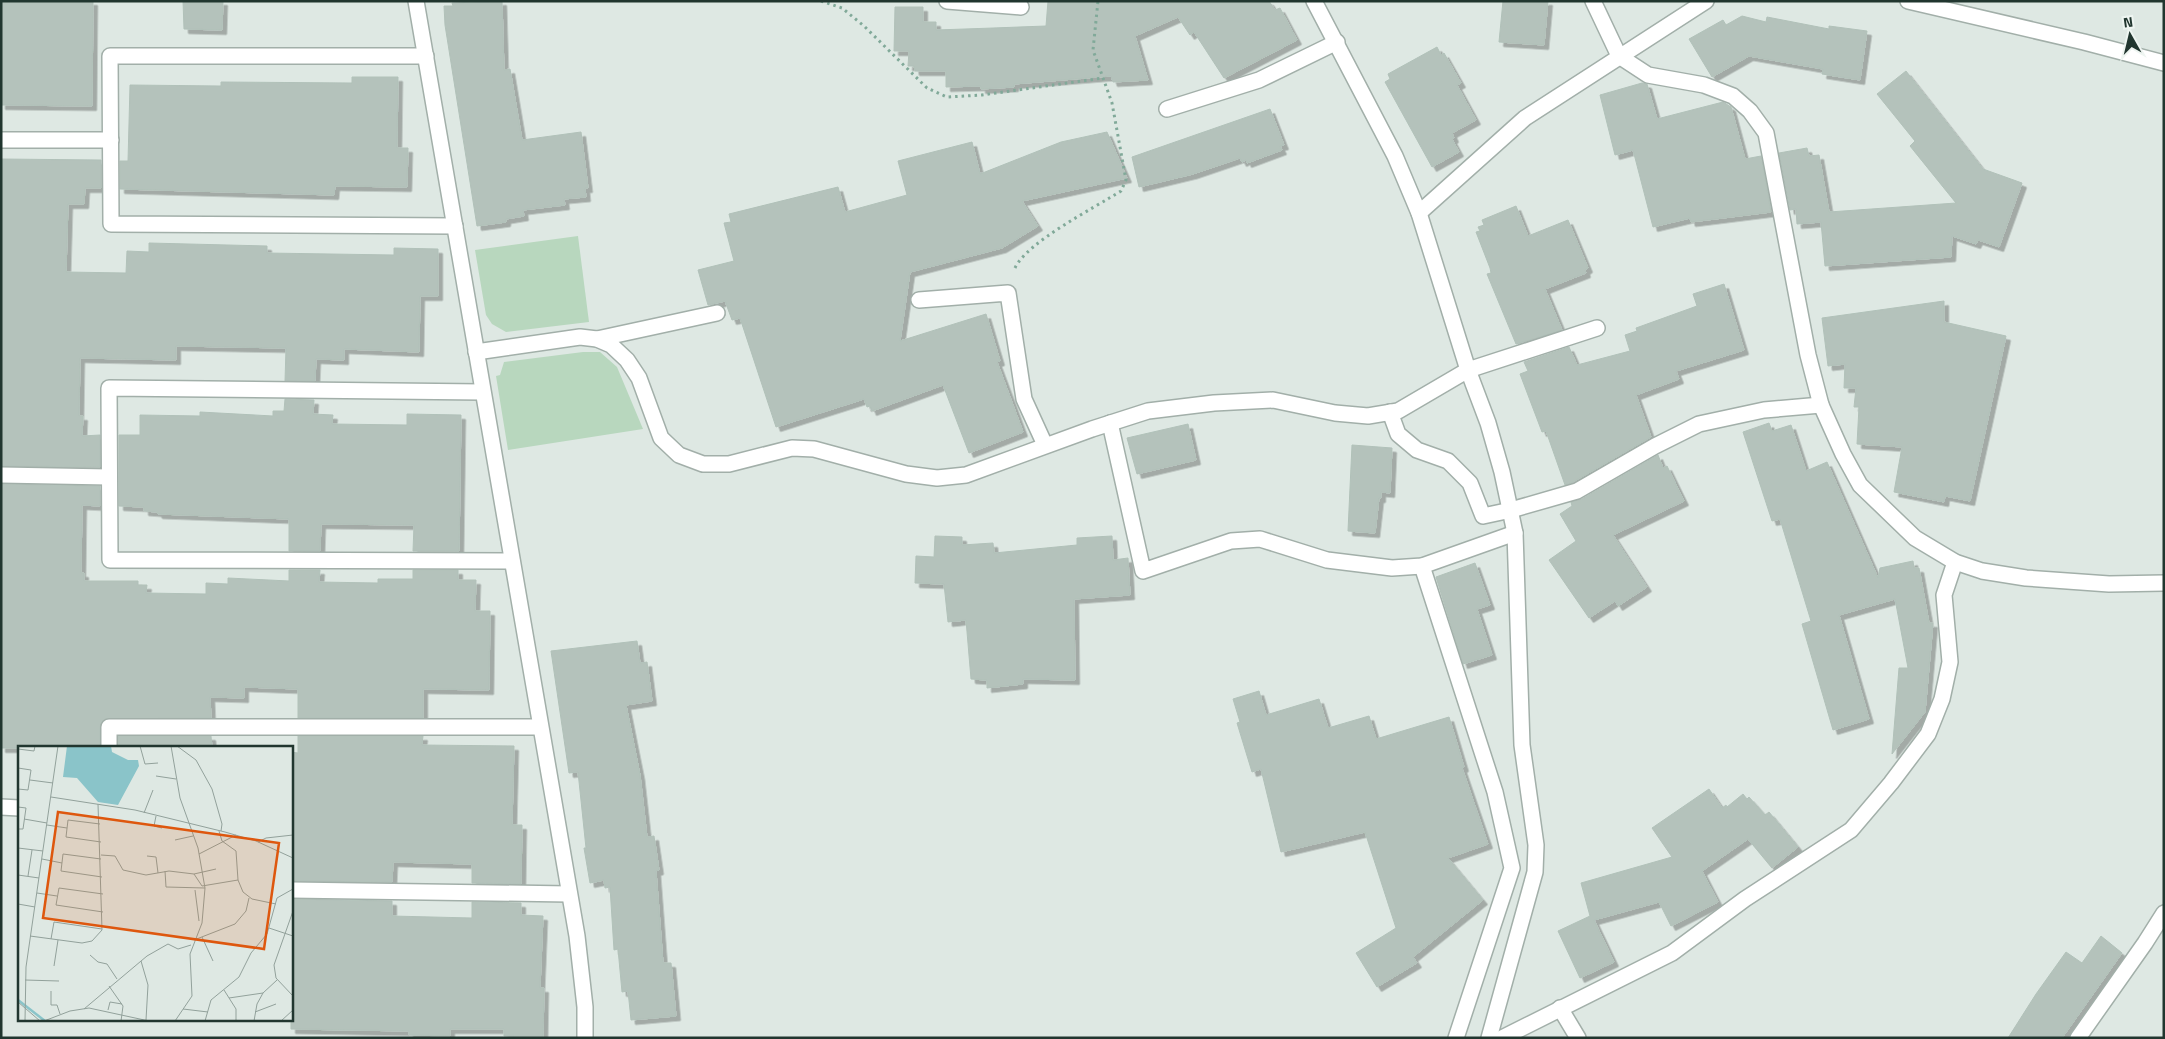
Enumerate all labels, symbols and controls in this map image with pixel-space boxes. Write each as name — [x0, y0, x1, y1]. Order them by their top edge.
north arrow — [2105, 10, 2155, 60]
text: N — [2122, 11, 2134, 33]
inset map — [18, 746, 292, 1022]

